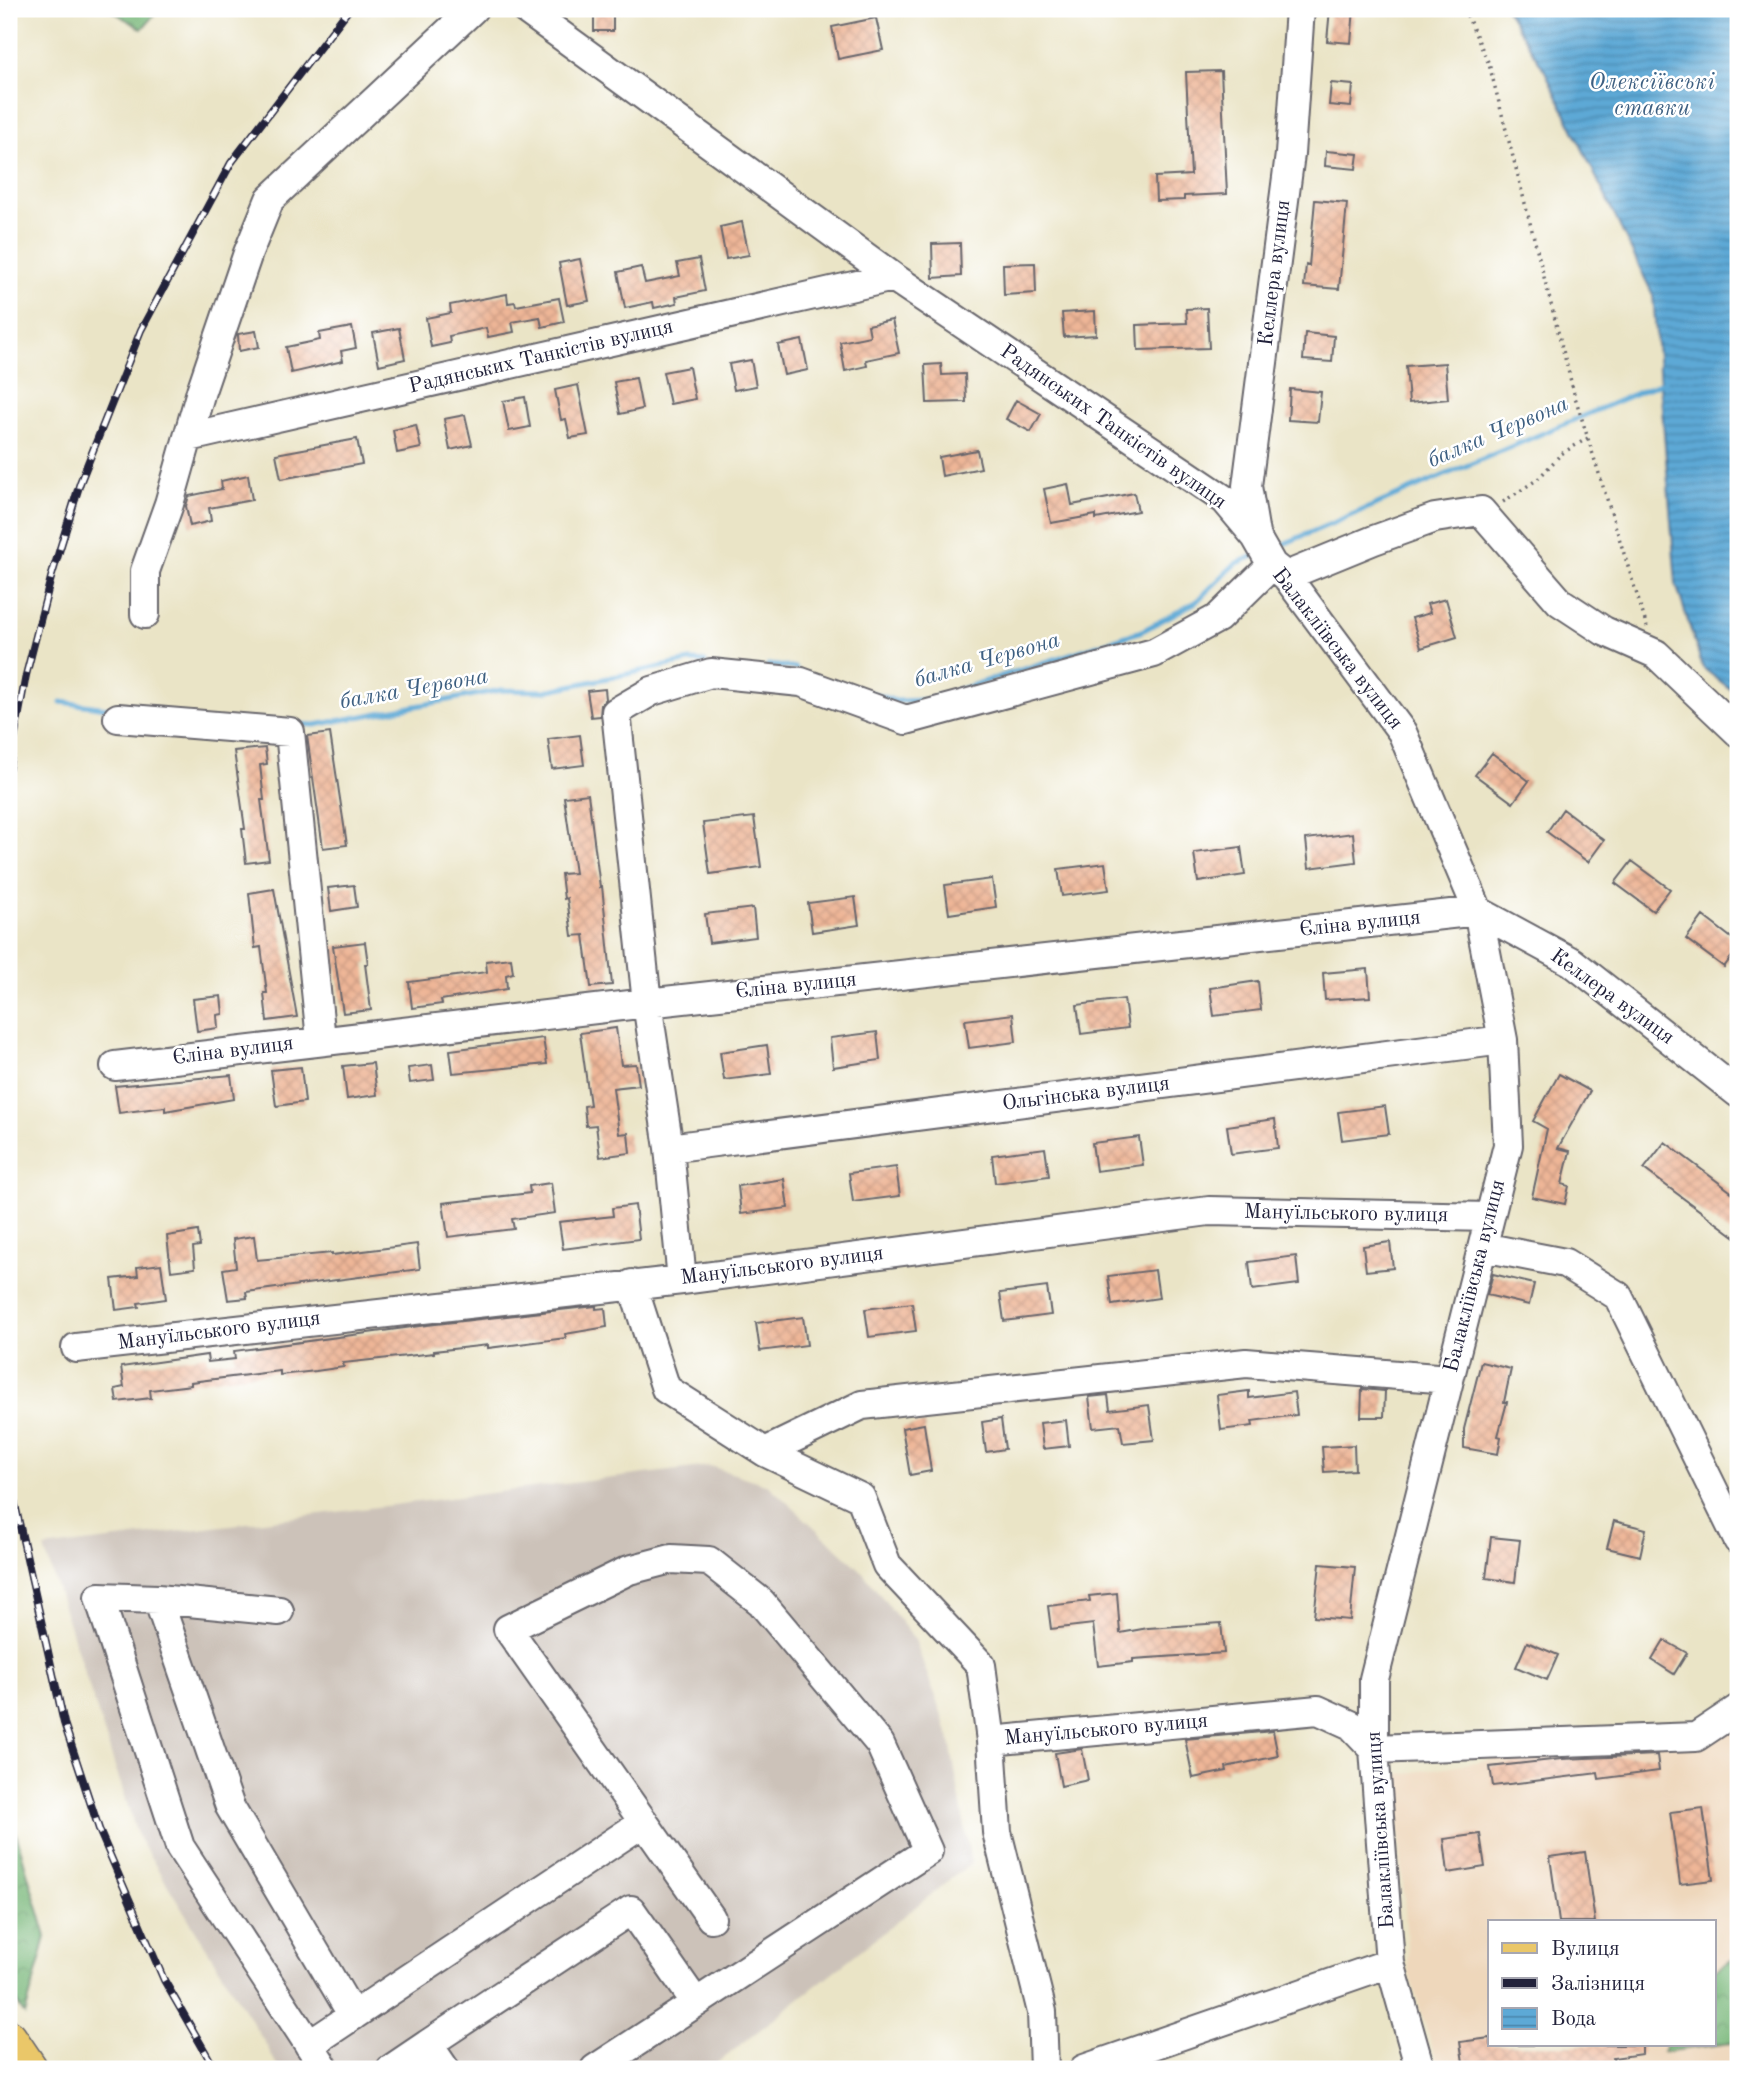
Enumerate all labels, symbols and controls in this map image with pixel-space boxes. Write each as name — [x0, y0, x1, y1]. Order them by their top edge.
water label: Олексіївські ставки — [1589, 71, 1715, 120]
street label: Келлера вулиця — [1256, 199, 1294, 347]
street label: Радянських Танкістів вулиця — [407, 316, 675, 398]
street label: Радянських Танкістів вулиця — [996, 341, 1230, 513]
water label: балка Червона — [1424, 392, 1572, 473]
street label: Балакліївська вулиця — [1268, 565, 1406, 734]
water label: балка Червона — [911, 628, 1063, 693]
water label: балка Червона — [338, 665, 490, 714]
street label: Єліна вулиця — [1298, 907, 1422, 941]
street label: Келлера вулиця — [1546, 945, 1678, 1049]
street label: Єліна вулиця — [734, 969, 858, 1003]
street label: Єліна вулиця — [171, 1033, 295, 1069]
street label: Ольгінська вулиця — [1001, 1073, 1171, 1115]
street label: Балакліївська вулиця — [1441, 1177, 1509, 1375]
street label: Мануїльського вулиця — [1244, 1202, 1448, 1226]
street label: Мануїльського вулиця — [679, 1243, 885, 1289]
street label: Мануїльського вулиця — [116, 1308, 322, 1354]
street label: Мануїльського вулиця — [1003, 1711, 1209, 1749]
street label: Балакліївська вулиця — [1364, 1730, 1398, 1929]
legend — [1488, 1920, 1716, 2046]
text: Вулиця — [1551, 1939, 1620, 1960]
text: Залізниця — [1551, 1974, 1645, 1995]
text: Вода — [1551, 2009, 1596, 2030]

